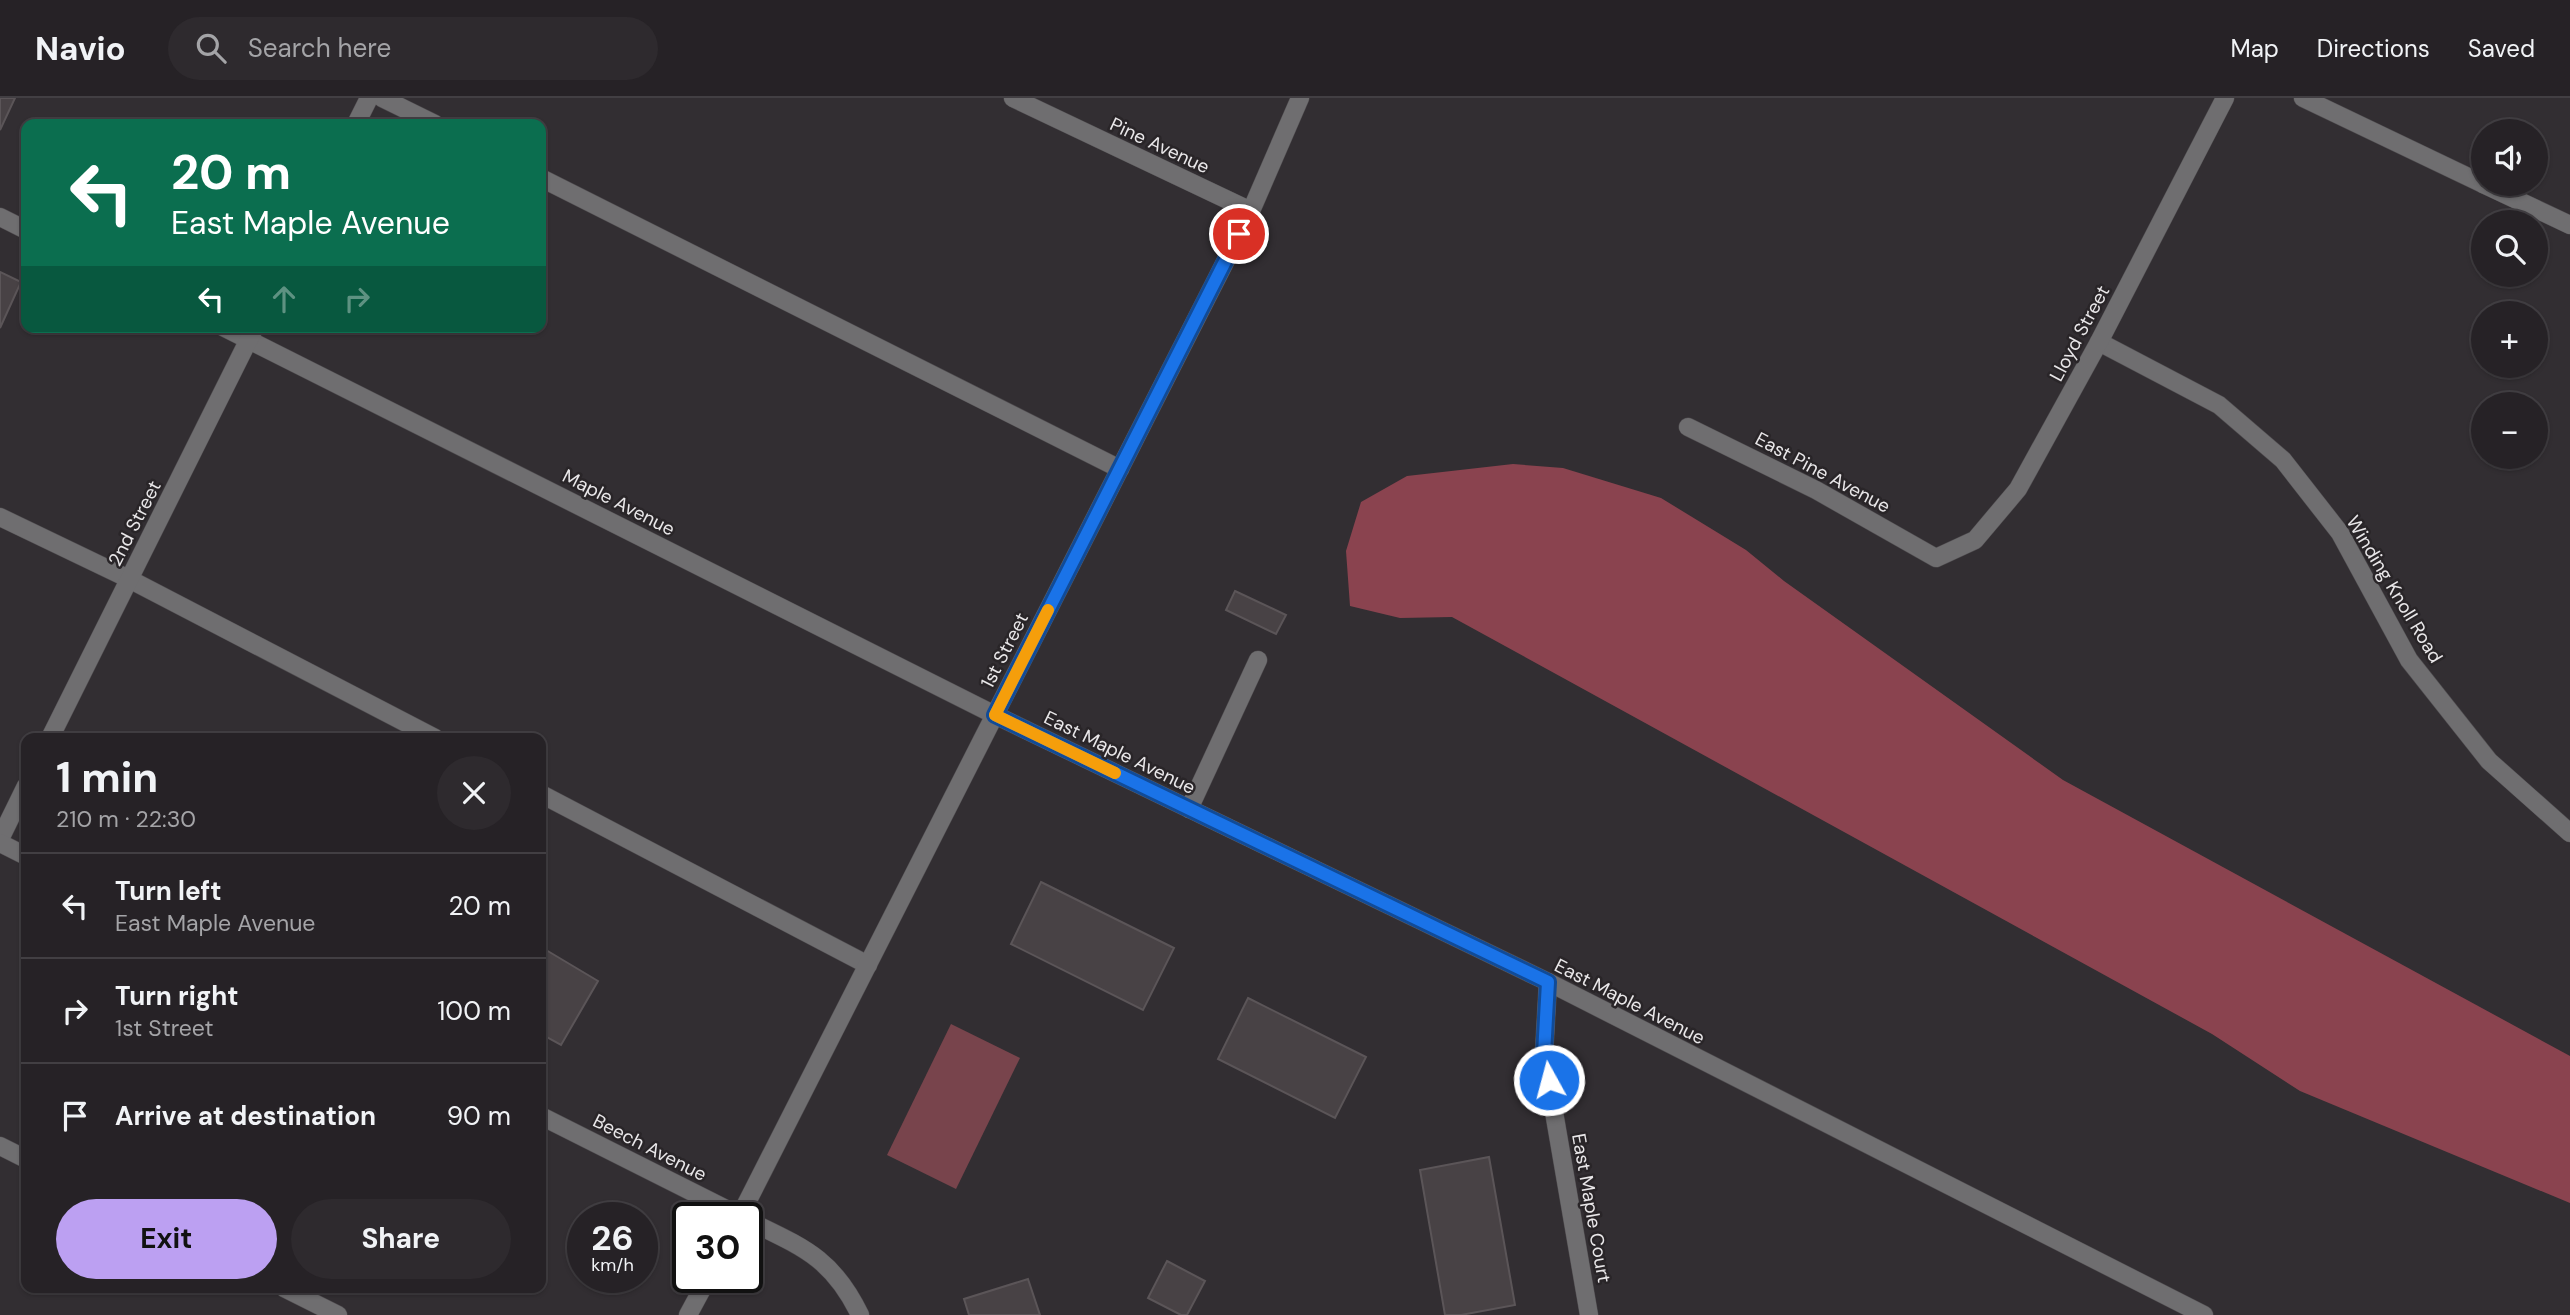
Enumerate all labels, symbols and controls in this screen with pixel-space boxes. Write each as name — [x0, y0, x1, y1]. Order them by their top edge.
search box — [168, 17, 658, 80]
text: Navio — [35, 27, 126, 70]
icon: search — [192, 29, 230, 67]
text: Search here — [248, 31, 391, 65]
text: Map — [2231, 33, 2279, 64]
text: Directions — [2317, 33, 2430, 64]
text: Saved — [2468, 33, 2535, 64]
street label: Pine Avenue — [1106, 112, 1214, 179]
map controls — [2471, 119, 2548, 469]
button: sound — [2471, 119, 2548, 196]
text: 20 m — [171, 140, 291, 204]
icon: left — [56, 147, 147, 238]
text: East Maple Avenue — [171, 202, 450, 244]
pin — [1209, 204, 1269, 264]
button: search — [2471, 210, 2548, 287]
icon: arrive — [1220, 215, 1258, 253]
icon: left — [192, 280, 230, 318]
icon: ahead — [265, 280, 303, 318]
icon: right — [338, 280, 376, 318]
street label: Lloyd Street — [2044, 281, 2115, 386]
button: + — [2471, 301, 2548, 378]
button: − — [2471, 392, 2548, 469]
street label: East Pine Avenue — [1751, 426, 1895, 519]
street label: Maple Avenue — [558, 463, 679, 541]
street label: 2nd Street — [102, 476, 167, 570]
street label: Winding Knoll Road — [2341, 511, 2449, 668]
street label: 1st Street — [975, 608, 1034, 692]
street label: East Maple Avenue — [1040, 705, 1200, 800]
text: 1 min — [56, 750, 158, 805]
button: close — [437, 756, 511, 830]
text: 210 m · 22:30 — [56, 804, 196, 834]
text: Turn left — [115, 874, 222, 908]
icon: left — [56, 887, 94, 925]
text: 20 m — [448, 889, 511, 923]
text: East Maple Avenue — [115, 908, 315, 938]
street label: East Maple Avenue — [1550, 953, 1709, 1050]
text: Turn right — [115, 979, 239, 1013]
icon: right — [56, 992, 94, 1030]
text: 100 m — [437, 994, 511, 1028]
text: 1st Street — [115, 1013, 214, 1043]
position arrow — [1512, 1043, 1586, 1117]
icon: arrive — [56, 1097, 94, 1135]
text: Arrive at destination — [115, 1099, 376, 1133]
text: 90 m — [447, 1099, 511, 1133]
street label: Beech Avenue — [589, 1108, 711, 1187]
street label: East Maple Court — [1566, 1131, 1617, 1285]
button: Exit — [56, 1199, 277, 1279]
button: Share — [291, 1199, 511, 1279]
speed limit sign: 30 — [672, 1202, 763, 1293]
text: 26 — [591, 1215, 634, 1261]
text: km/h — [591, 1253, 634, 1277]

